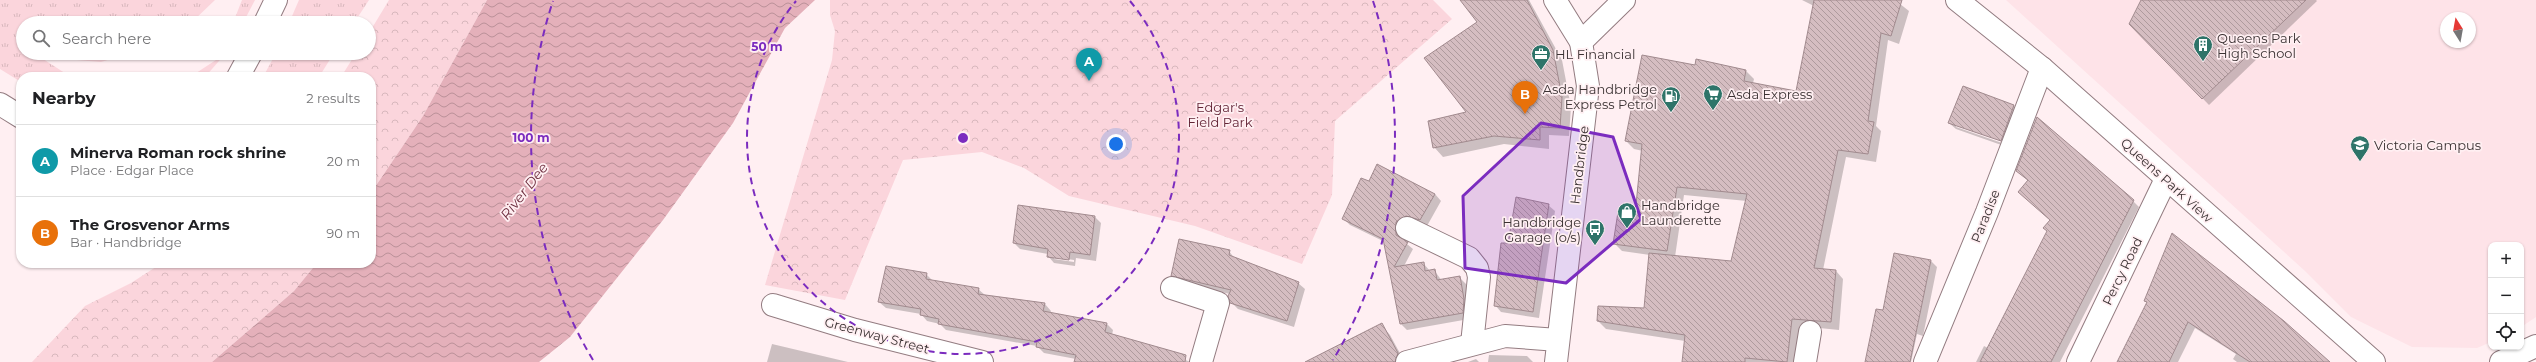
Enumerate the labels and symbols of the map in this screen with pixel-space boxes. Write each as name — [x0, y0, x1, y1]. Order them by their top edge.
north arrow — [2440, 12, 2476, 48]
place label: Queens Park High School — [2217, 30, 2301, 61]
building icon: Queens Park High School — [2192, 34, 2214, 62]
text: 50 m — [751, 39, 783, 54]
office icon: HL Financial — [1530, 43, 1552, 71]
place label: HL Financial — [1555, 46, 1636, 62]
pin: A — [1076, 48, 1102, 81]
pin: B — [1512, 81, 1538, 114]
place label: Asda Handbridge Express Petrol — [1543, 81, 1657, 112]
supermarket icon: Asda Express — [1702, 83, 1724, 111]
fuel station icon: Asda Handbridge Express Petrol — [1660, 85, 1682, 113]
place label: Asda Express — [1727, 86, 1812, 102]
park label: Edgar's Field Park — [1188, 99, 1253, 130]
street label: Handbridge — [1566, 125, 1592, 205]
text: 100 m — [513, 130, 549, 145]
centre of rings — [956, 131, 970, 145]
your location — [1106, 134, 1126, 154]
street label: Queens Park View — [2118, 134, 2217, 226]
school or university icon: Victoria Campus — [2349, 134, 2371, 162]
place label: Victoria Campus — [2374, 137, 2481, 153]
water label: River Dee — [496, 159, 552, 223]
street label: Paradise — [1967, 187, 2003, 245]
place label: Handbridge Launderette — [1641, 197, 1722, 228]
shop icon: Handbridge Launderette — [1616, 201, 1638, 229]
place label: Handbridge Garage (o/s) — [1502, 214, 1581, 245]
bus stop icon: Handbridge Garage (o/s) — [1584, 218, 1606, 246]
street label: Percy Road — [2099, 234, 2145, 308]
street label: Greenway Street — [823, 313, 931, 357]

